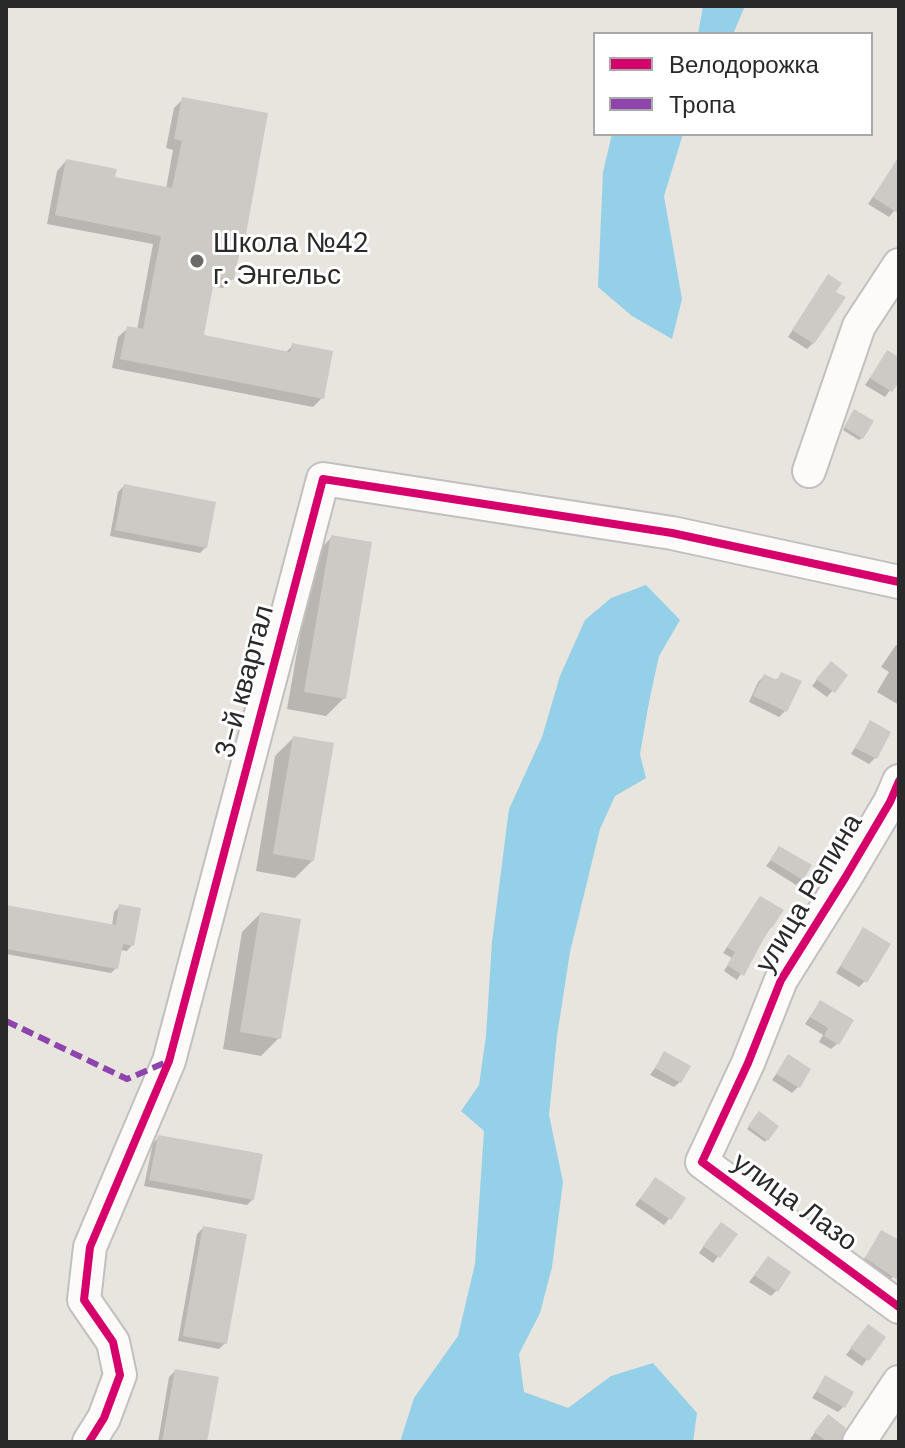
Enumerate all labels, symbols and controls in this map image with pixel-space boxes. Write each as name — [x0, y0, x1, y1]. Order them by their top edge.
legend — [593, 32, 873, 136]
text: Велодорожка — [669, 49, 819, 80]
text: Тропа — [669, 89, 735, 120]
place label: Школа №42 г. Энгельс — [213, 228, 369, 294]
marker: Школа №42 г. Энгельс — [188, 252, 206, 270]
street label: 3-й квартал — [210, 602, 282, 762]
street label: улица Репина — [749, 809, 871, 979]
street label: улица Лазо — [725, 1146, 863, 1260]

